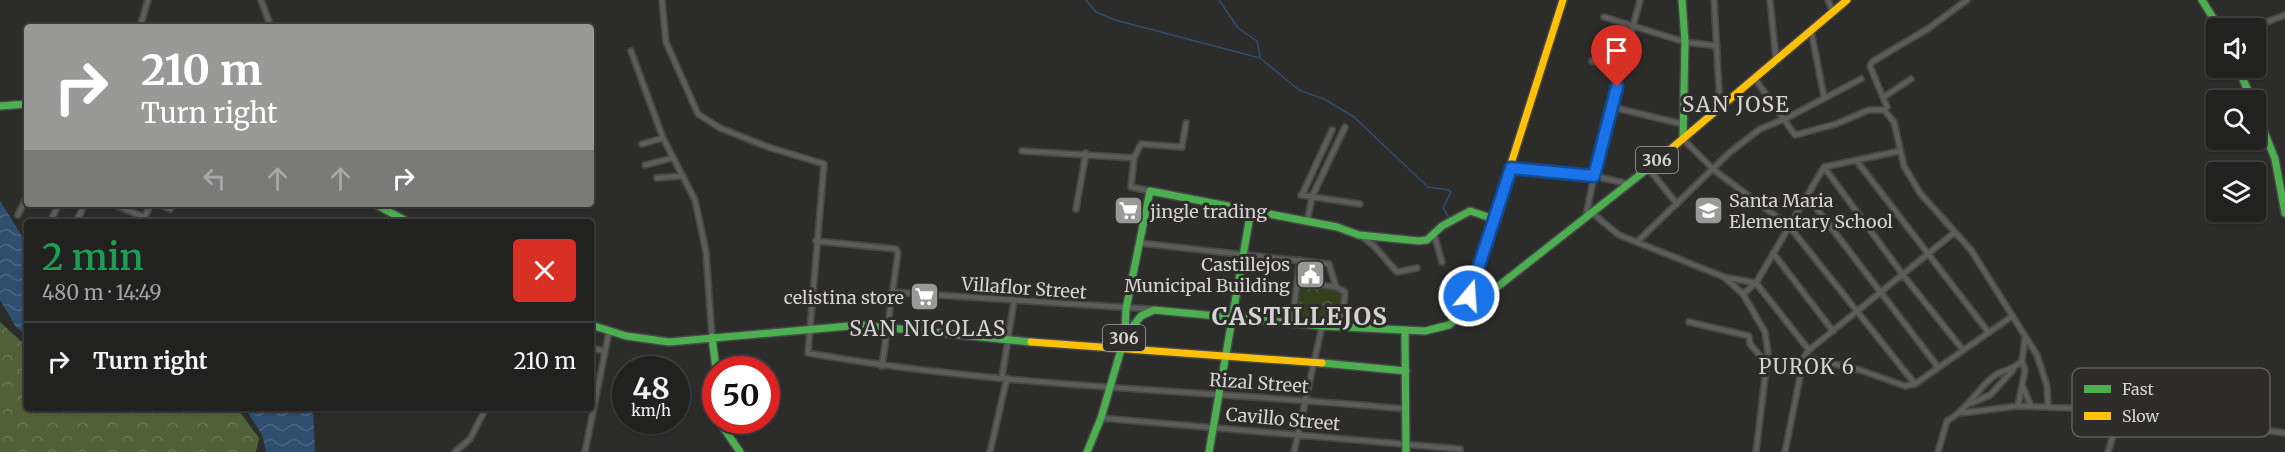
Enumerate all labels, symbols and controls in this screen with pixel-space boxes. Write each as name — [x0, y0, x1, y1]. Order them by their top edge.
map controls — [2206, 18, 2266, 222]
button: sound — [2206, 18, 2266, 78]
pin — [1591, 25, 1642, 87]
icon: arrive — [1600, 34, 1633, 67]
text: 210 m — [141, 44, 262, 96]
icon: right — [42, 48, 120, 126]
button: search — [2206, 90, 2266, 150]
district label: SAN JOSE — [1682, 91, 1790, 118]
text: Turn right — [141, 96, 278, 130]
road number: 306 — [1636, 147, 1678, 173]
icon: left — [198, 162, 231, 195]
icon: ahead — [261, 162, 294, 195]
icon: ahead — [324, 162, 357, 195]
icon: right — [387, 162, 420, 195]
button: layers — [2206, 162, 2266, 222]
place label: Santa Maria Elementary School — [1729, 189, 1893, 233]
school or university icon: Santa Maria Elementary School — [1692, 194, 1724, 226]
supermarket icon: jingle trading — [1113, 195, 1145, 227]
place label: jingle trading — [1149, 200, 1267, 223]
text: 2 min — [42, 235, 144, 280]
button: close — [513, 239, 576, 302]
place label: Castillejos Municipal Building — [1124, 253, 1290, 297]
public building icon: Castillejos Municipal Building — [1295, 258, 1327, 290]
position arrow — [1437, 264, 1501, 328]
street label: Villaflor Street — [960, 272, 1087, 304]
text: 480 m · 14:49 — [42, 280, 162, 305]
supermarket icon: celistina store — [909, 281, 941, 313]
place label: celistina store — [784, 286, 904, 309]
district label: CASTILLEJOS — [1212, 301, 1388, 332]
district label: SAN NICOLAS — [849, 315, 1007, 342]
road number: 306 — [1103, 325, 1145, 351]
icon: right — [42, 345, 75, 378]
text: Turn right — [93, 347, 207, 375]
text: 210 m — [513, 347, 576, 375]
district label: PUROK 6 — [1759, 354, 1855, 379]
speed limit sign: 50 — [702, 356, 780, 434]
street label: Rizal Street — [1208, 368, 1310, 398]
legend — [2072, 368, 2270, 437]
text: 48 — [632, 369, 670, 407]
text: Fast — [2122, 379, 2155, 399]
text: km/h — [631, 401, 671, 420]
street label: Cavillo Street — [1225, 403, 1341, 435]
text: Slow — [2122, 406, 2160, 426]

